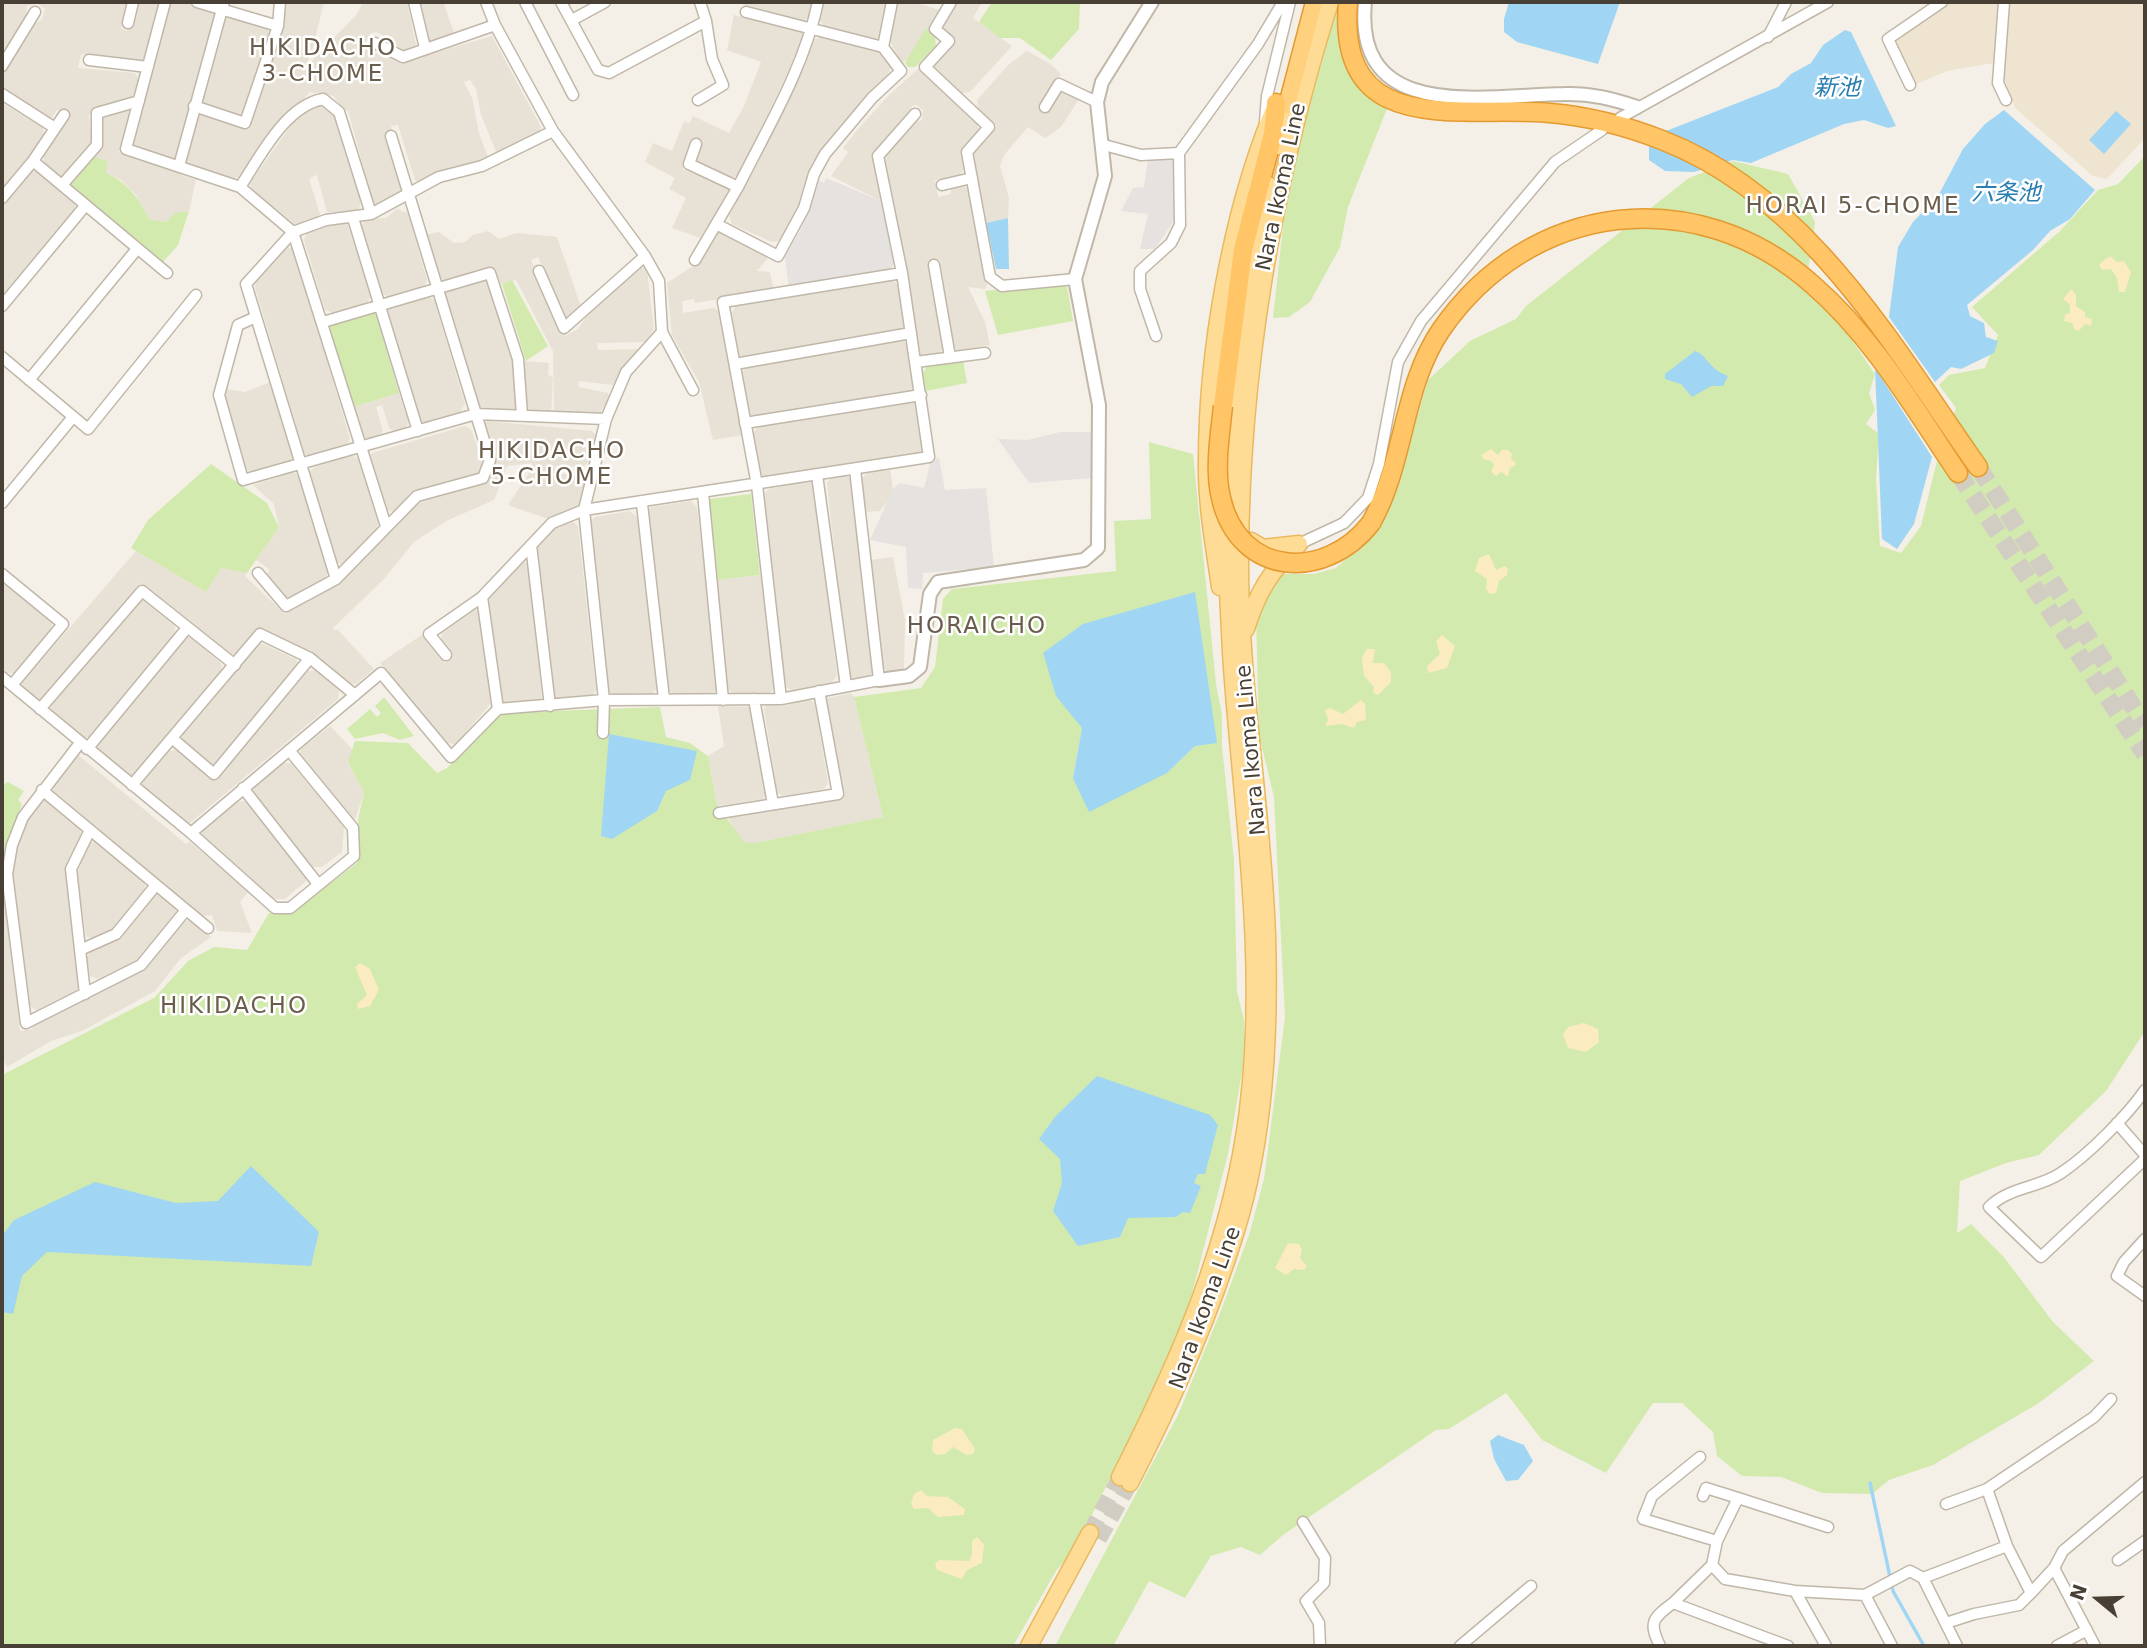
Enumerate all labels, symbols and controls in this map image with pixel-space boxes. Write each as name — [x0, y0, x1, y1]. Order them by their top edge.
district label: HIKIDACHO 3-CHOME — [250, 35, 396, 89]
water label: 新池 — [1814, 75, 1860, 103]
street label: Nara Ikoma Line — [1252, 101, 1312, 273]
water label: 六条池 — [1972, 180, 2040, 208]
district label: HORAI 5-CHOME — [1747, 193, 1959, 221]
district label: HIKIDACHO 5-CHOME — [479, 438, 625, 492]
district label: HORAICHO — [908, 613, 1046, 641]
street label: Nara Ikoma Line — [1232, 664, 1272, 836]
district label: HIKIDACHO — [161, 993, 307, 1021]
street label: Nara Ikoma Line — [1165, 1223, 1247, 1393]
north arrow — [2063, 1564, 2133, 1634]
text: N — [2065, 1581, 2091, 1603]

